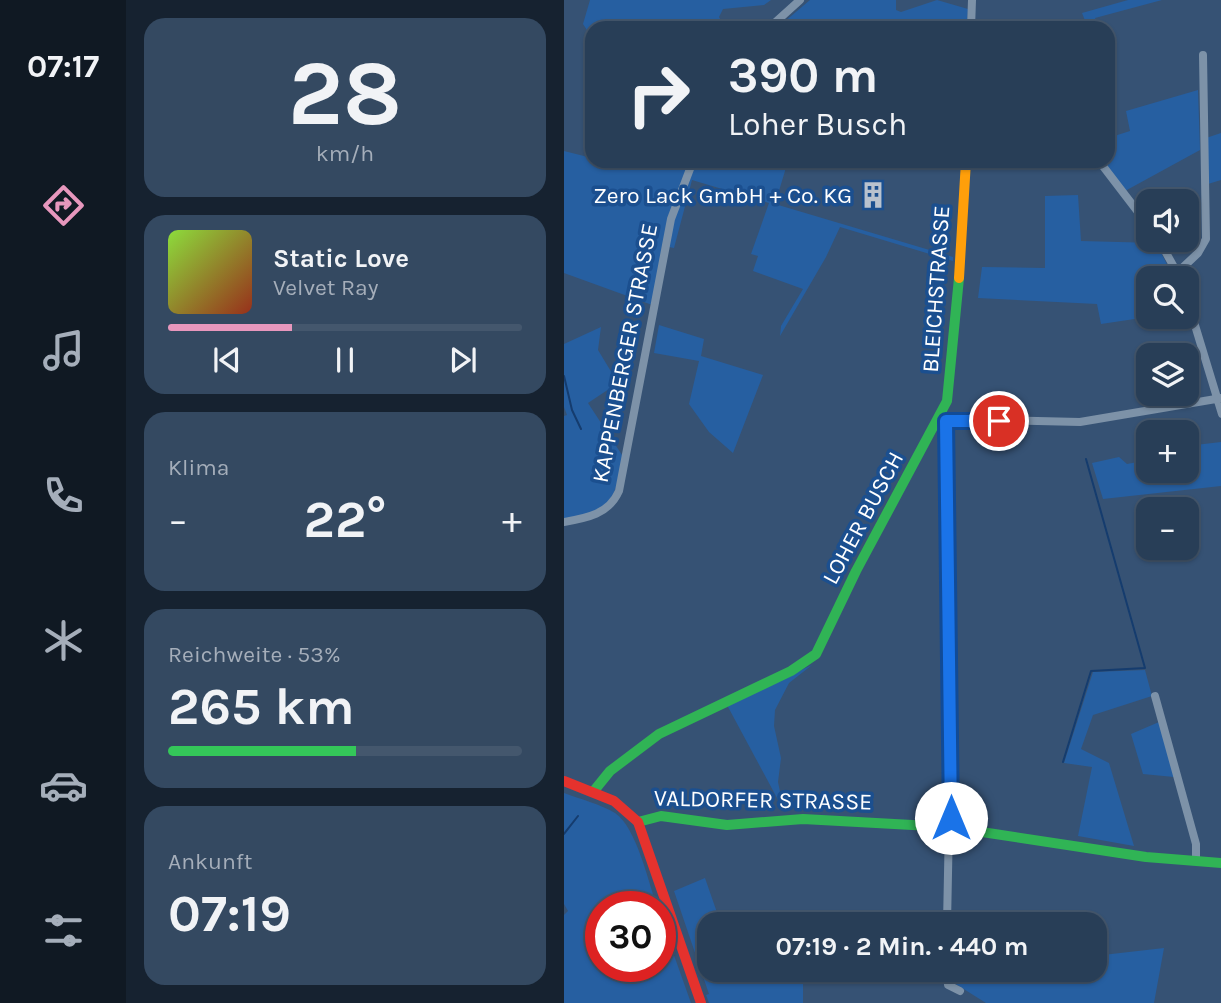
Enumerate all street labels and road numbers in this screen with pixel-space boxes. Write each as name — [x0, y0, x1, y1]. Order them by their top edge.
street label: BLEICHSTRASSE — [917, 205, 955, 373]
street label: KAPPENBERGER STRASSE — [587, 221, 663, 485]
street label: LOHER BUSCH — [817, 447, 909, 589]
street label: VALDORFER STRASSE — [654, 785, 872, 815]

